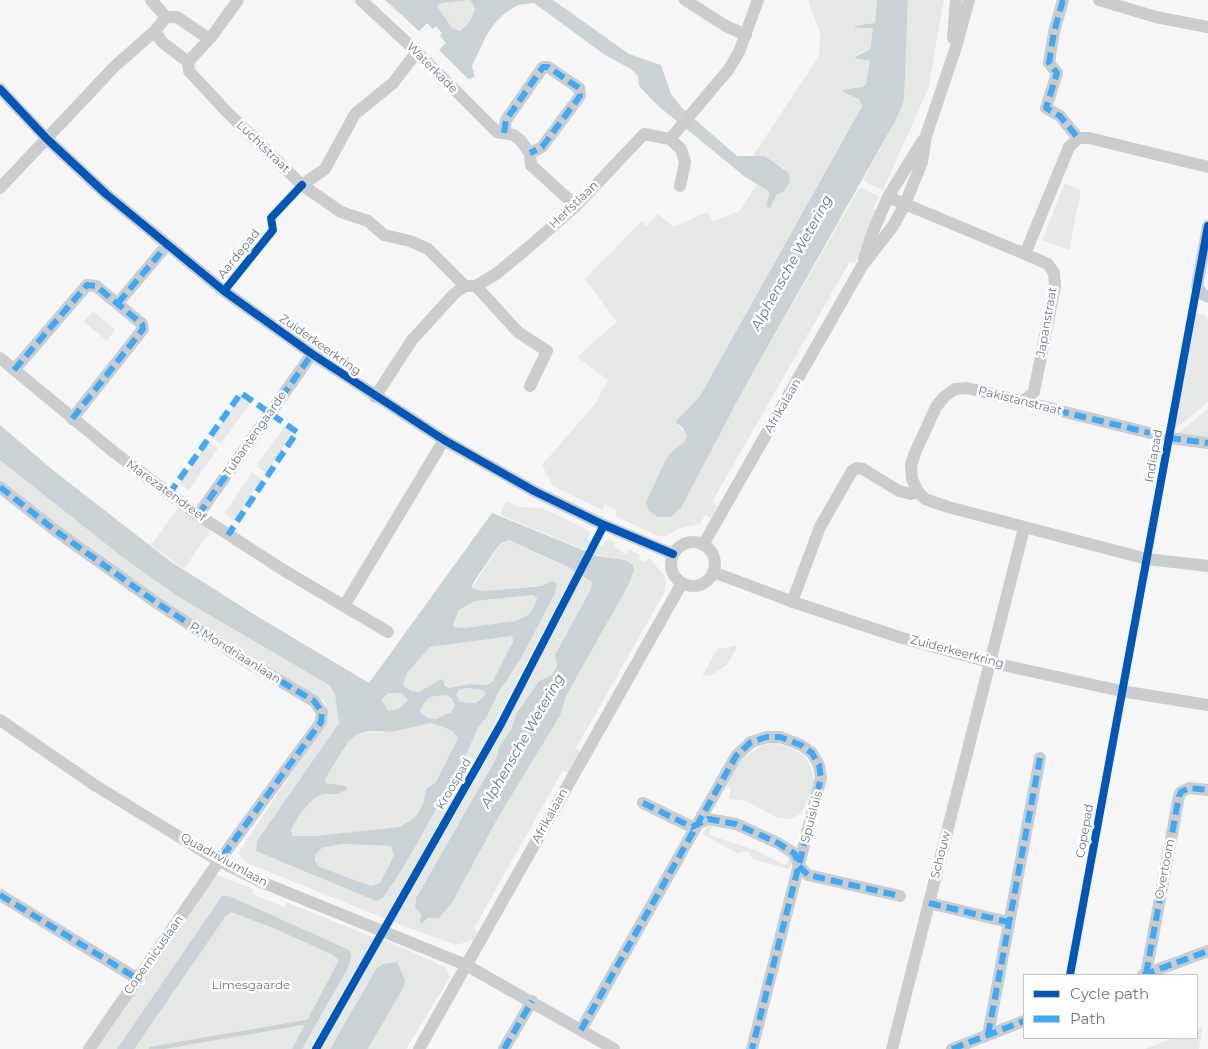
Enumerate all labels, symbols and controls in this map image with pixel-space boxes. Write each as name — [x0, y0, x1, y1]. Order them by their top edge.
street label: Waterkade — [404, 40, 460, 96]
street label: Luchtstraat — [233, 118, 293, 176]
street label: Herfstlaan — [547, 178, 601, 232]
water label: Alphensche Wetering — [748, 192, 836, 334]
street label: Aardepad — [215, 227, 263, 281]
street label: Japanstraat — [1034, 286, 1060, 358]
street label: Zuiderkeerkring — [276, 311, 364, 379]
street label: Afrikalaan — [762, 376, 804, 436]
street label: Pakistanstraat — [977, 384, 1063, 418]
street label: Tubantengaarde — [220, 389, 290, 479]
street label: Indiapad — [1142, 428, 1166, 484]
street label: Marezatendreef — [123, 457, 209, 525]
street label: P. Mondriaanlaan — [187, 619, 283, 687]
street label: Zuiderkeerkring — [908, 633, 1006, 671]
water label: Alphensche Wetering — [478, 671, 568, 811]
street label: Kroospad — [433, 756, 475, 812]
street label: Afrikalaan — [529, 786, 571, 846]
street label: Spuisluis — [798, 790, 826, 844]
street label: Copepad — [1073, 803, 1097, 859]
street label: Quadriviumlaan — [178, 830, 270, 890]
street label: Schouw — [928, 830, 954, 880]
street label: Overtoom — [1152, 838, 1178, 900]
street label: Copernicuslaan — [121, 913, 187, 997]
legend — [1023, 974, 1198, 1039]
park label: Limesgaarde — [212, 978, 290, 992]
text: Cycle path — [1070, 984, 1149, 1003]
text: Path — [1070, 1009, 1106, 1028]

